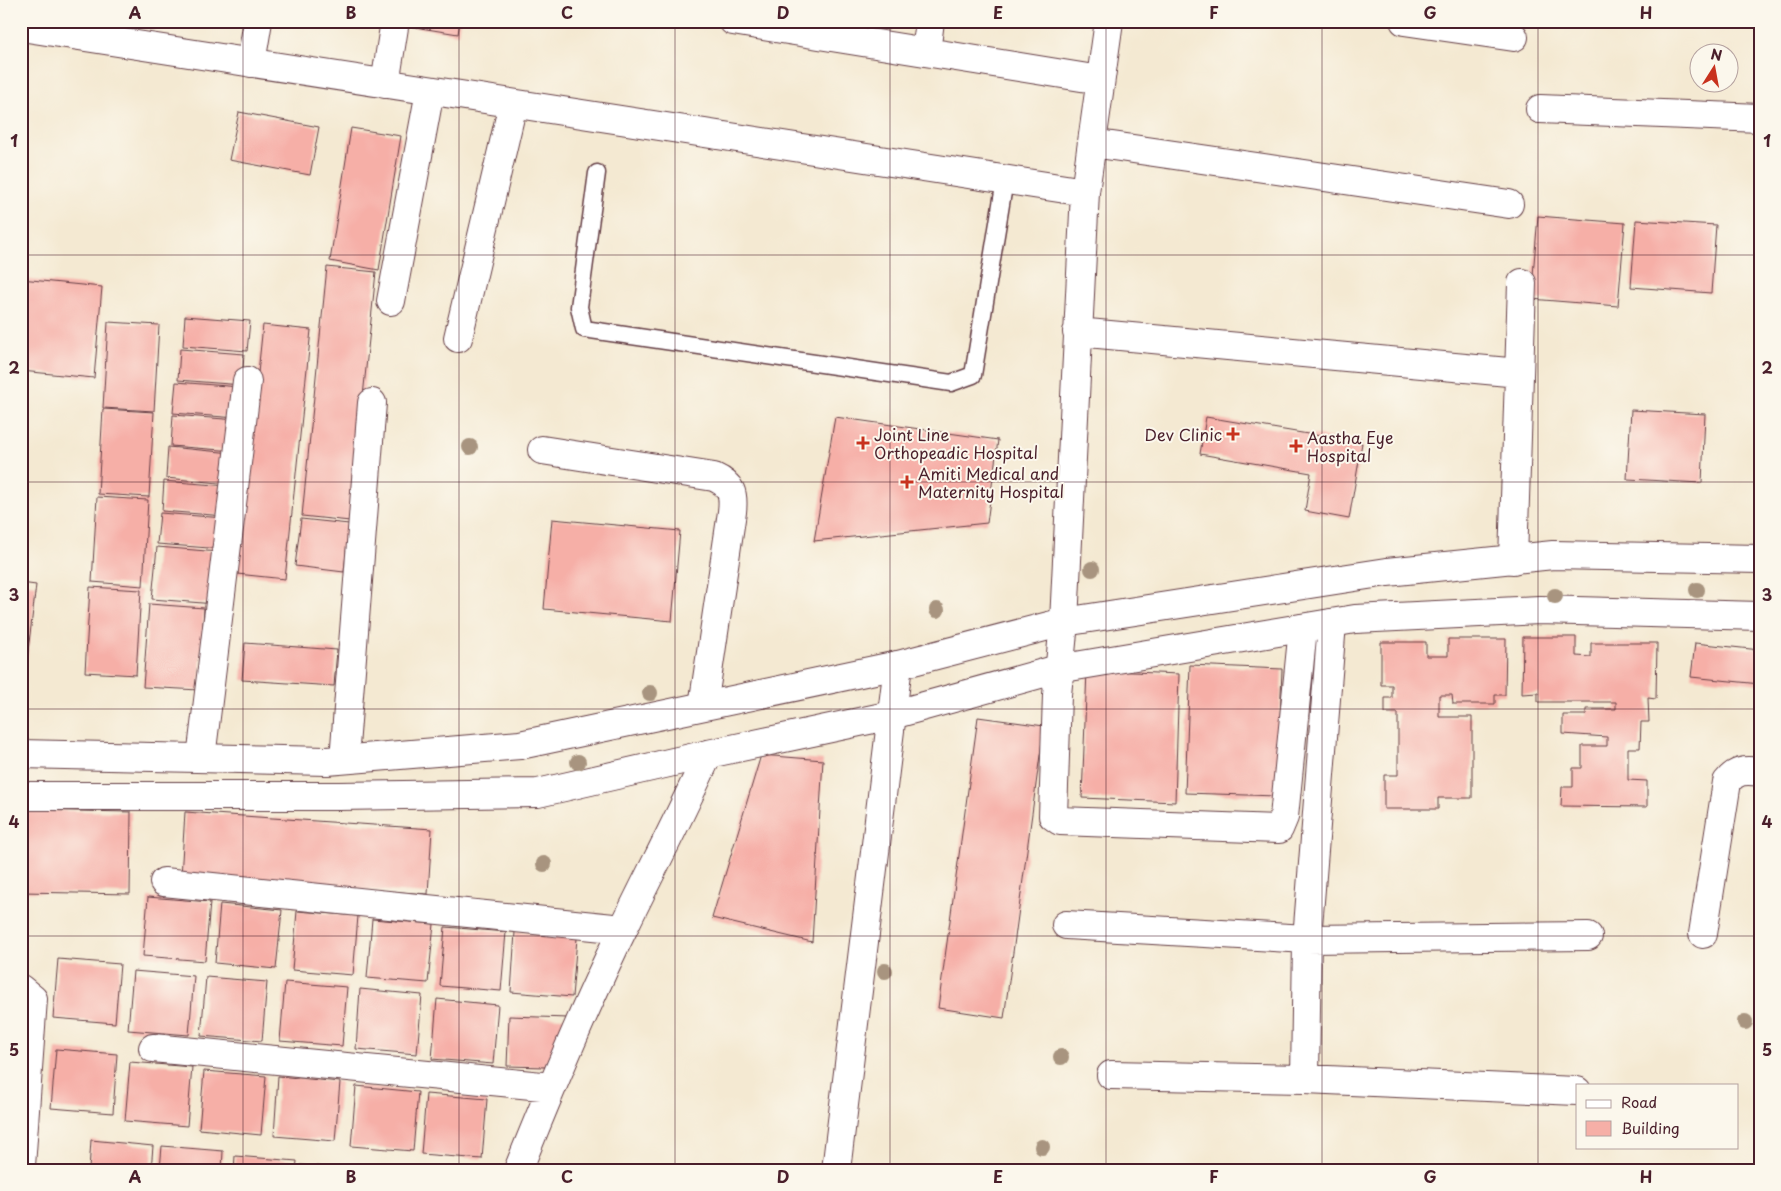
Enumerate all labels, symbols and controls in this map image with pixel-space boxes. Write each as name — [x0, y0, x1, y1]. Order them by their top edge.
text: A — [129, 0, 142, 24]
text: B — [346, 0, 357, 24]
text: C — [561, 0, 573, 24]
text: D — [777, 0, 789, 24]
text: E — [993, 0, 1003, 24]
text: F — [1209, 0, 1219, 24]
text: G — [1423, 0, 1437, 24]
text: H — [1640, 0, 1652, 24]
north arrow — [1688, 42, 1738, 92]
text: N — [1709, 43, 1724, 66]
text: 1 — [10, 128, 18, 152]
text: 1 — [1763, 128, 1771, 152]
text: 2 — [8, 355, 20, 379]
text: 2 — [1761, 355, 1773, 379]
place label: Joint Line Orthopeadic Hospital — [874, 422, 1038, 464]
place label: Dev Clinic — [1145, 422, 1222, 446]
place label: Aastha Eye Hospital — [1307, 425, 1393, 467]
marker: Dev Clinic — [1226, 427, 1240, 441]
marker: Joint Line Orthopeadic Hospital — [856, 436, 870, 450]
marker: Aastha Eye Hospital — [1289, 439, 1303, 453]
place label: Amiti Medical and Maternity Hospital — [918, 461, 1064, 503]
marker: Amiti Medical and Maternity Hospital — [900, 475, 914, 489]
text: 3 — [9, 582, 19, 606]
text: 3 — [1762, 582, 1772, 606]
text: 4 — [9, 809, 20, 833]
text: 4 — [1762, 809, 1773, 833]
text: 5 — [9, 1037, 19, 1061]
text: 5 — [1762, 1037, 1772, 1061]
legend — [1576, 1084, 1738, 1148]
text: Road — [1621, 1090, 1657, 1113]
text: Building — [1621, 1116, 1680, 1139]
text: A — [129, 1164, 142, 1188]
text: B — [346, 1164, 357, 1188]
text: C — [561, 1164, 573, 1188]
text: D — [777, 1164, 789, 1188]
text: E — [993, 1164, 1003, 1188]
text: F — [1209, 1164, 1219, 1188]
text: G — [1423, 1164, 1437, 1188]
text: H — [1640, 1164, 1652, 1188]

